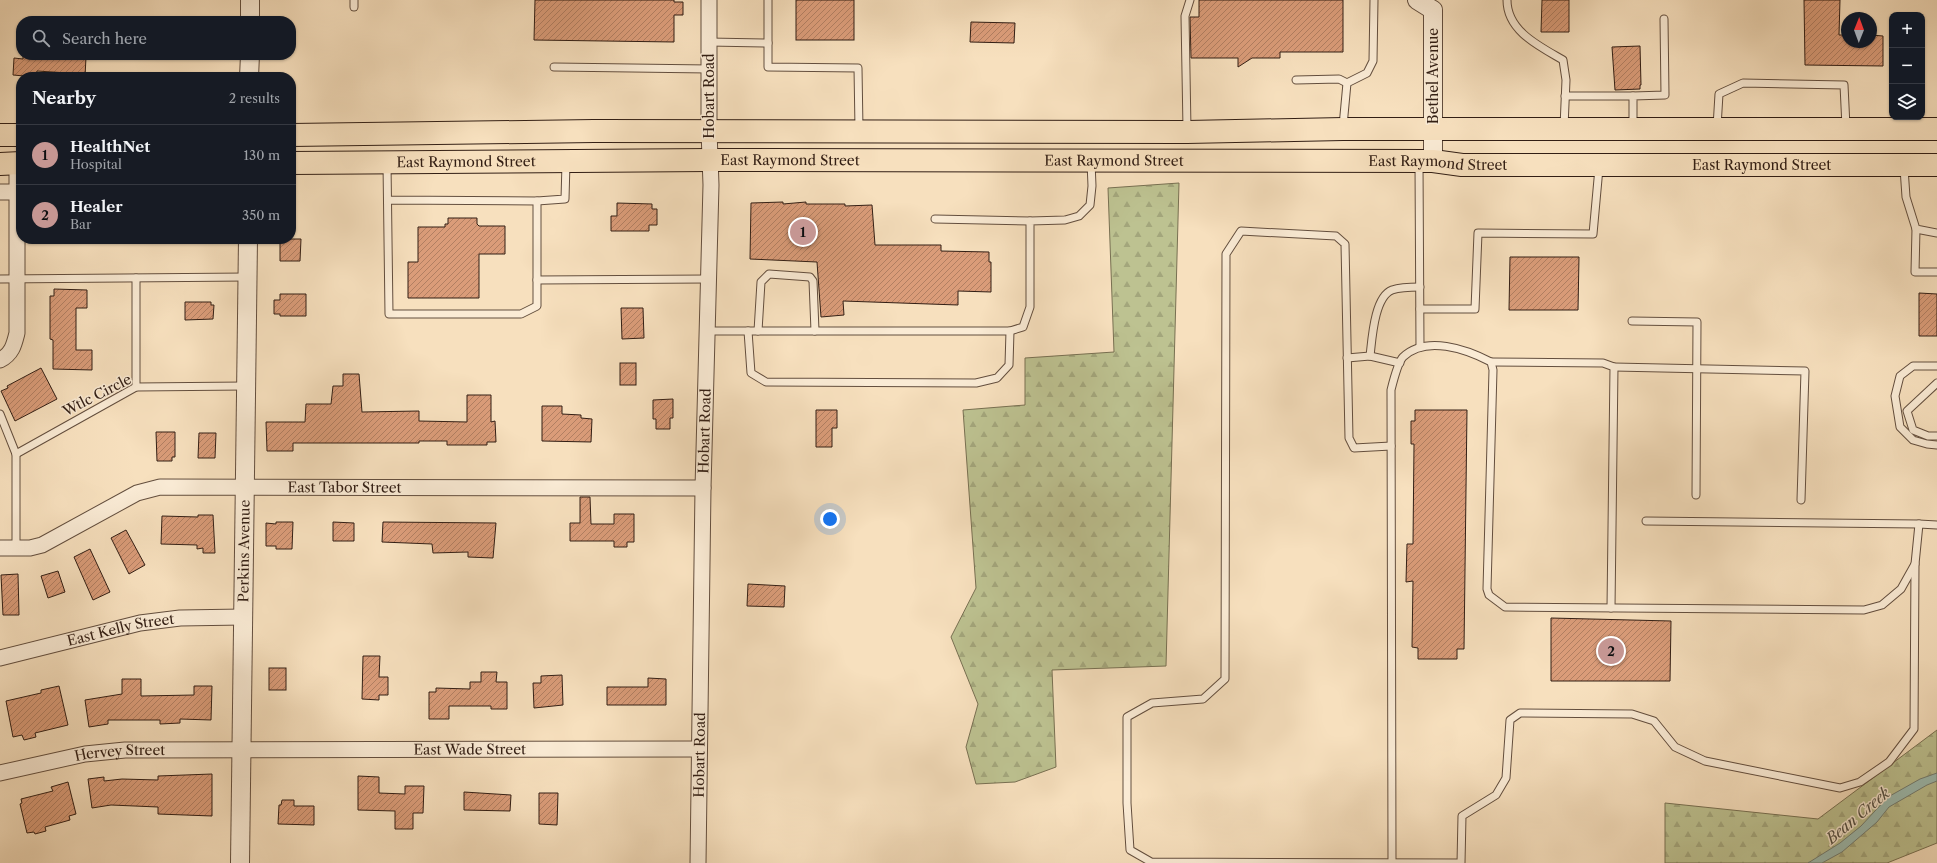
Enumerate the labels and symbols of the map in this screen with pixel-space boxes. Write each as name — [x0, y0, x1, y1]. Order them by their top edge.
north arrow — [1841, 12, 1877, 48]
street label: Bethel Avenue — [1424, 28, 1442, 124]
street label: Hobart Road — [700, 53, 718, 139]
street label: East Raymond Street — [720, 151, 860, 169]
street label: East Raymond Street — [1044, 151, 1184, 170]
street label: East Raymond Street — [396, 152, 536, 171]
street label: East Raymond Street — [1368, 152, 1507, 174]
street label: East Raymond Street — [1692, 156, 1831, 174]
pin: 1 — [790, 217, 816, 247]
street label: Wtlc Circle — [59, 370, 135, 420]
street label: Hobart Road — [694, 388, 715, 474]
street label: East Tabor Street — [288, 478, 402, 496]
street label: Perkins Avenue — [234, 499, 254, 603]
your location — [820, 509, 840, 529]
street label: East Kelly Street — [65, 610, 175, 650]
pin: 2 — [1598, 636, 1624, 666]
street label: Hobart Road — [690, 712, 709, 798]
street label: East Wade Street — [413, 740, 526, 758]
street label: Hervey Street — [73, 741, 165, 765]
water label: Bean Creek — [1821, 783, 1894, 849]

